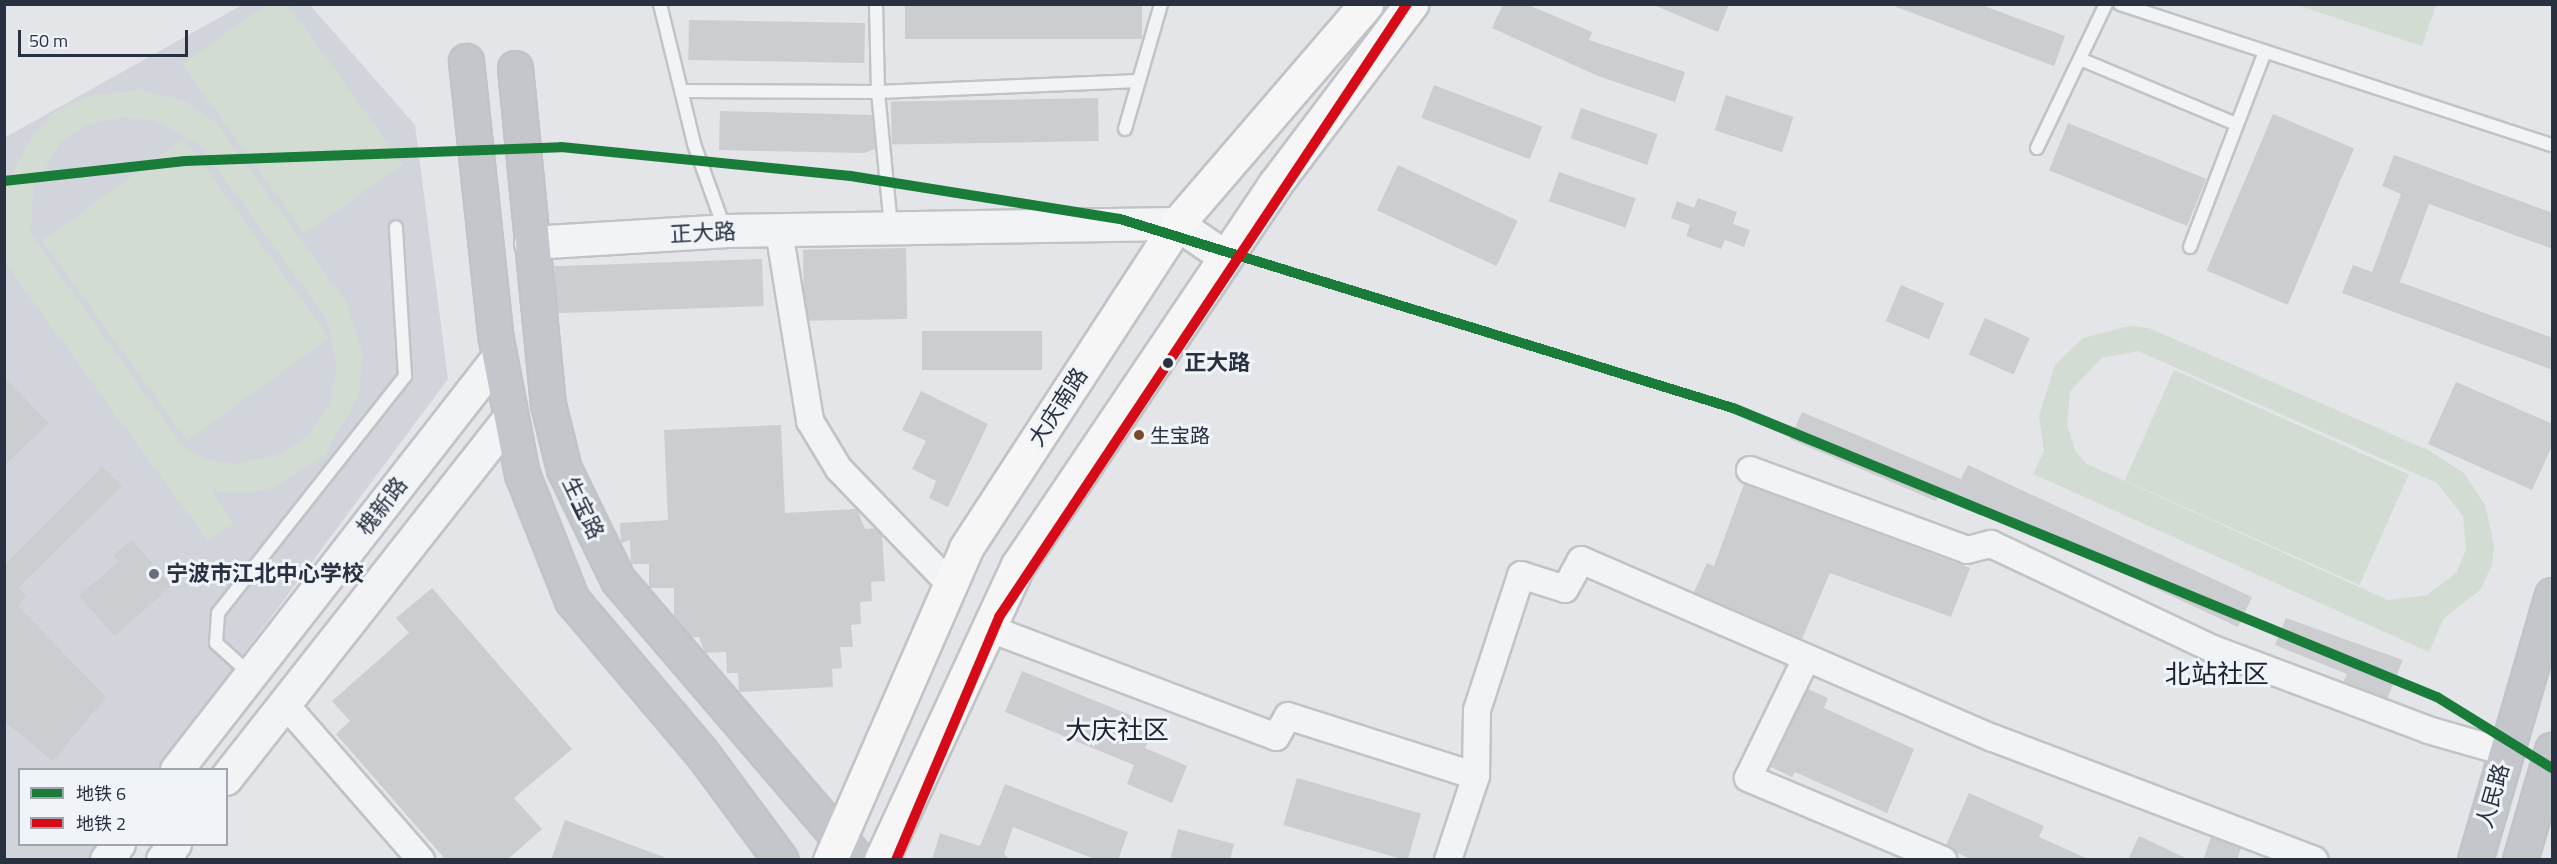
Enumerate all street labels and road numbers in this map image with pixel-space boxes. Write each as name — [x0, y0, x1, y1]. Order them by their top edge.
street label: 正大路 — [669, 218, 737, 248]
street label: 大庆南路 — [1023, 363, 1093, 451]
street label: 槐新路 — [351, 472, 413, 540]
street label: 生宝路 — [557, 473, 609, 543]
street label: 人民路 — [2471, 761, 2515, 831]

